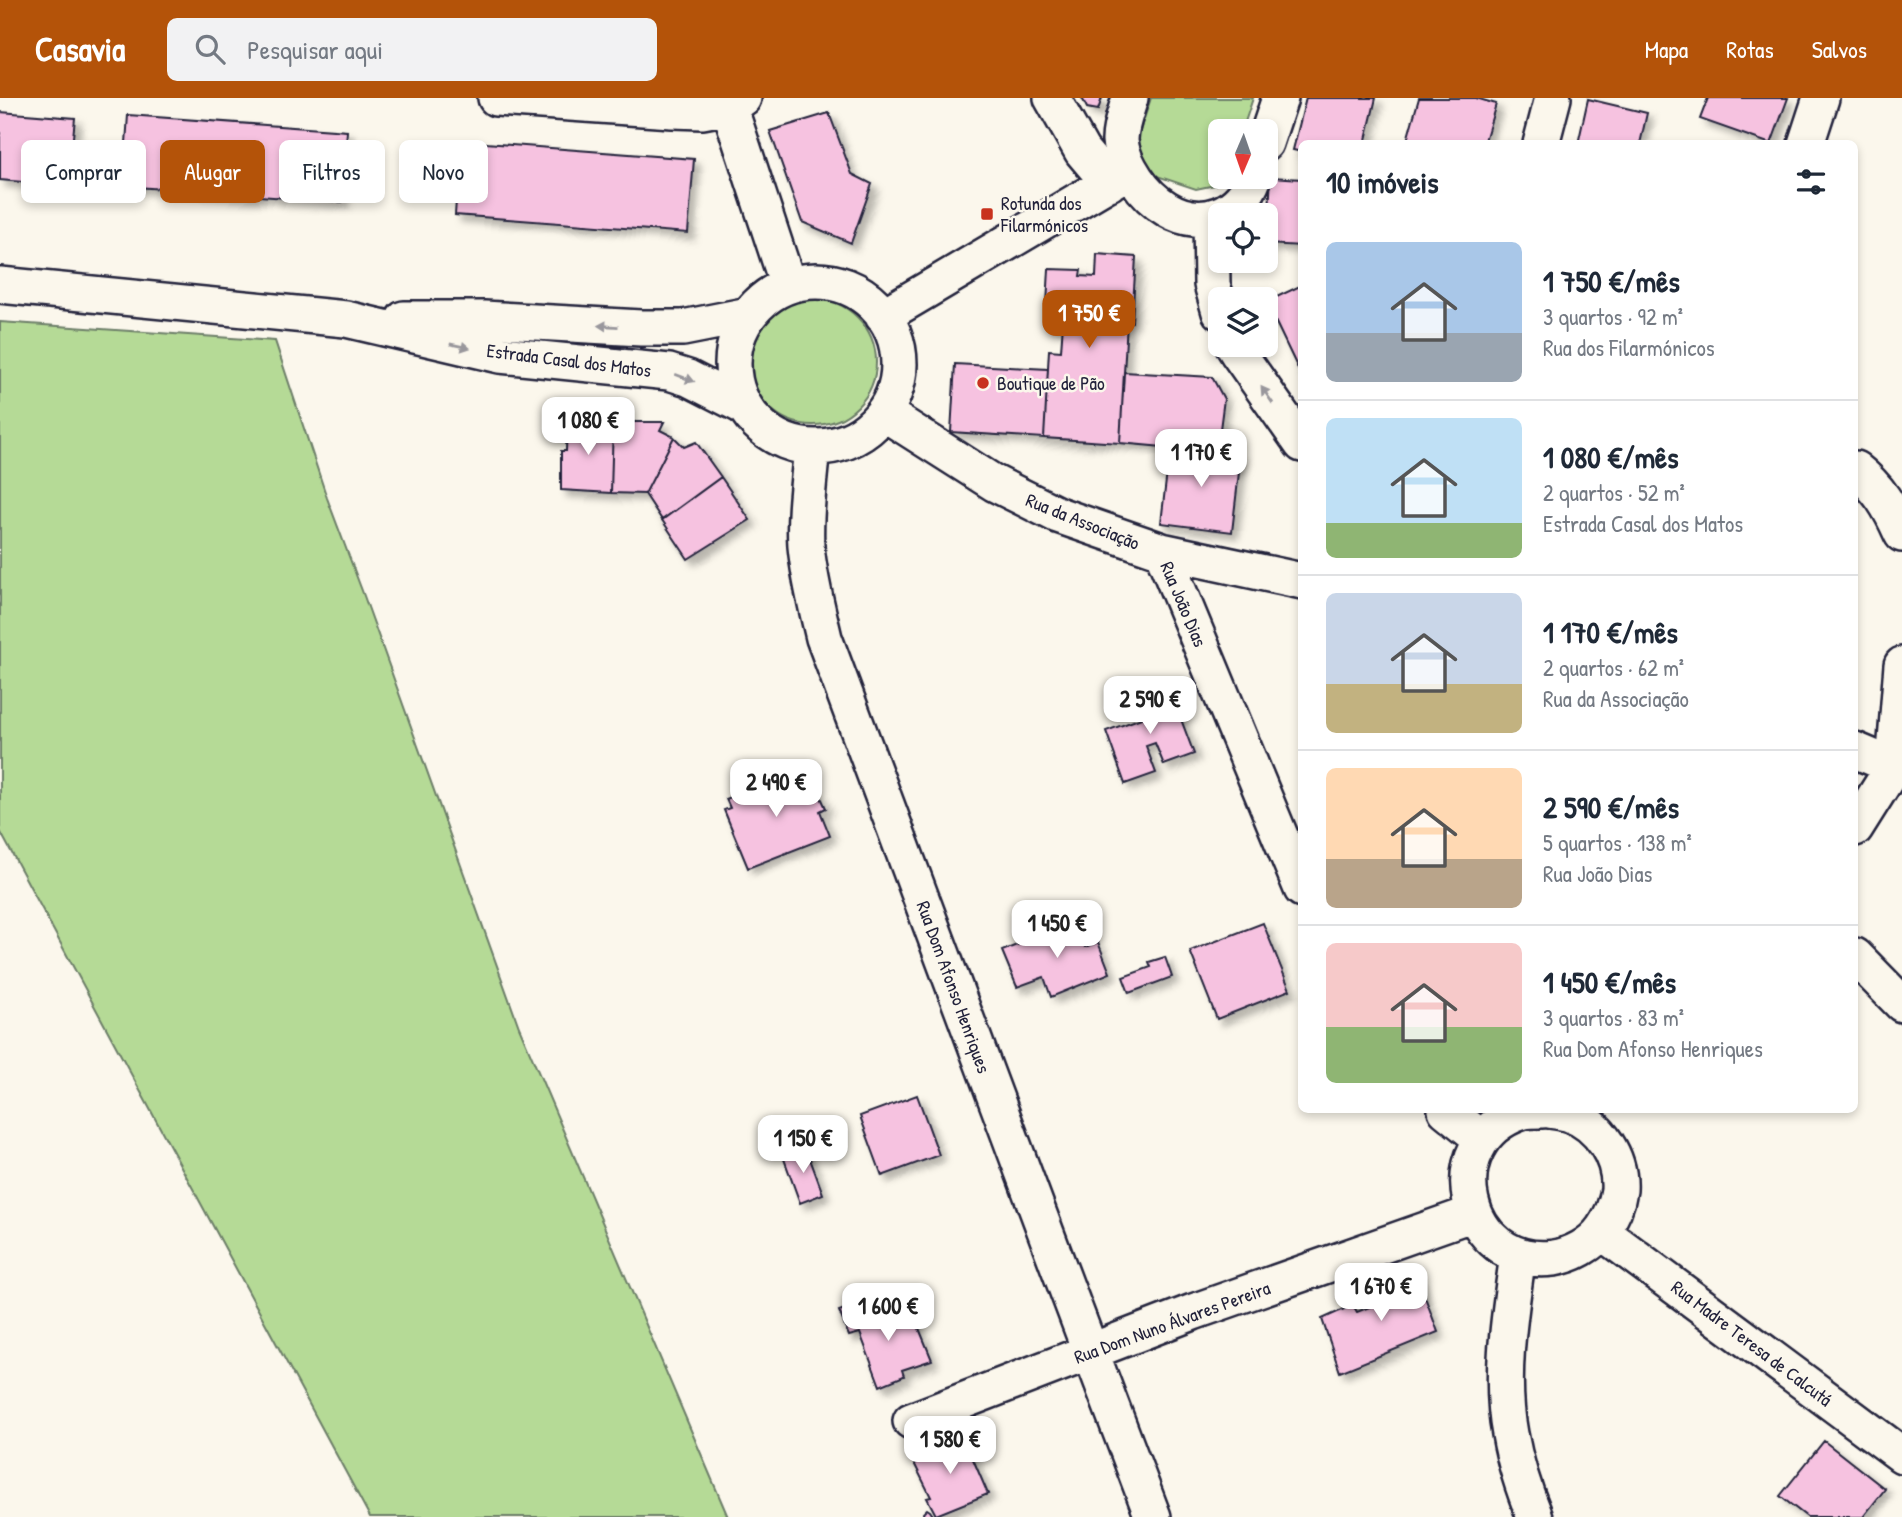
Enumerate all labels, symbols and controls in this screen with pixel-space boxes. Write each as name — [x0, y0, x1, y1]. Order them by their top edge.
search box — [167, 18, 657, 81]
text: Casavia — [35, 27, 125, 71]
icon: search — [191, 30, 229, 68]
text: Pesquisar aqui — [247, 32, 383, 67]
text: Mapa — [1645, 33, 1688, 65]
text: Rotas — [1726, 33, 1774, 65]
text: Salvos — [1812, 33, 1867, 65]
north arrow — [1208, 119, 1278, 189]
map controls — [1208, 119, 1278, 357]
chip: Comprar — [21, 140, 146, 203]
chip: Alugar — [160, 140, 265, 203]
chip: Filtros — [279, 140, 385, 203]
chip: Novo — [399, 140, 488, 203]
text: 10 imóveis — [1326, 162, 1439, 202]
icon: filters — [1792, 163, 1830, 201]
place label: Rotunda dos Filarmónicos — [1000, 190, 1088, 238]
button: locate — [1208, 203, 1278, 273]
marker: Rotunda dos Filarmónicos — [979, 206, 995, 222]
text: 1 750 €/mês — [1543, 261, 1680, 301]
icon: home — [1382, 270, 1466, 354]
button: layers — [1208, 287, 1278, 357]
pin: 1 750 € — [1024, 290, 1154, 350]
text: 1 750 € — [1058, 297, 1120, 328]
text: 3 quartos · 92 m² — [1543, 301, 1683, 332]
one-way arrow — [597, 321, 619, 332]
text: Rua dos Filarmónicos — [1543, 332, 1715, 363]
street label: Estrada Casal dos Matos — [485, 337, 653, 383]
one-way arrow — [449, 340, 471, 351]
place label: Boutique de Pão — [997, 370, 1105, 396]
one-way arrow — [674, 373, 695, 384]
marker: Boutique de Pão — [975, 375, 991, 391]
one-way arrow — [1260, 386, 1274, 404]
pin: 1 080 € — [523, 398, 653, 457]
text: 1 080 € — [558, 404, 618, 435]
pin: 1 170 € — [1136, 430, 1266, 489]
text: 1 170 € — [1171, 436, 1231, 467]
text: 1 080 €/mês — [1543, 437, 1679, 477]
icon: home — [1382, 446, 1466, 530]
text: 2 quartos · 52 m² — [1543, 477, 1685, 508]
street label: Rua da Associação — [1022, 486, 1144, 556]
text: Estrada Casal dos Matos — [1543, 508, 1743, 539]
street label: Rua João Dias — [1154, 557, 1214, 651]
text: 1 170 €/mês — [1543, 612, 1678, 652]
icon: home — [1382, 621, 1466, 705]
text: 2 quartos · 62 m² — [1543, 652, 1684, 683]
pin: 2 590 € — [1085, 676, 1215, 736]
text: 2 590 € — [1120, 683, 1180, 714]
text: Rua da Associação — [1543, 683, 1689, 714]
pin: 2 490 € — [711, 760, 841, 819]
text: 2 490 € — [746, 766, 806, 797]
text: 2 590 €/mês — [1543, 787, 1679, 827]
icon: home — [1382, 796, 1466, 880]
text: 5 quartos · 138 m² — [1543, 827, 1692, 858]
text: Rua João Dias — [1543, 858, 1652, 889]
street label: Rua Dom Afonso Henriques — [911, 897, 997, 1077]
pin: 1 450 € — [992, 900, 1122, 960]
text: 1 450 € — [1028, 907, 1086, 938]
text: 1 450 €/mês — [1543, 962, 1676, 1002]
icon: home — [1382, 971, 1466, 1055]
text: 3 quartos · 83 m² — [1543, 1002, 1684, 1033]
text: Rua Dom Afonso Henriques — [1543, 1033, 1763, 1064]
pin: 1 150 € — [738, 1116, 868, 1175]
text: 1 150 € — [774, 1122, 832, 1153]
pin: 1 670 € — [1316, 1264, 1446, 1323]
text: 1 670 € — [1351, 1270, 1411, 1301]
street label: Rua Dom Nuno Álvares Pereira — [1070, 1274, 1274, 1370]
street label: Rua Madre Teresa de Calcutá — [1666, 1274, 1838, 1412]
pin: 1 600 € — [823, 1284, 953, 1343]
text: 1 600 € — [858, 1290, 918, 1321]
pin: 1 580 € — [885, 1416, 1015, 1476]
text: 1 580 € — [920, 1423, 980, 1454]

